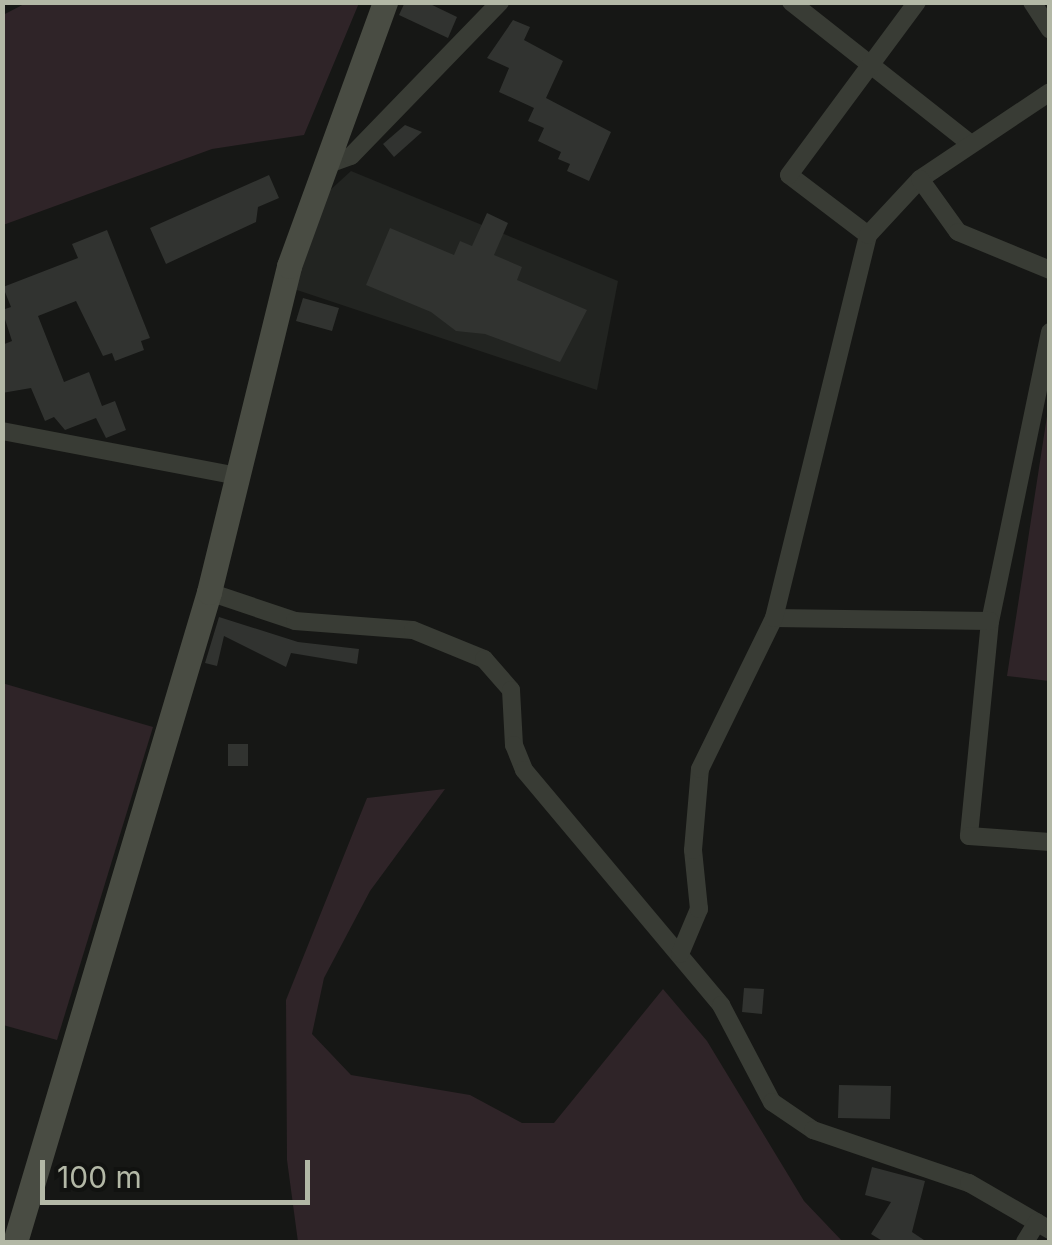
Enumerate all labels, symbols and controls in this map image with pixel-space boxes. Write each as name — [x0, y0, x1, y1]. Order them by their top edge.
scale bar — [45, 1140, 315, 1202]
text: 100 m — [57, 1159, 142, 1195]

